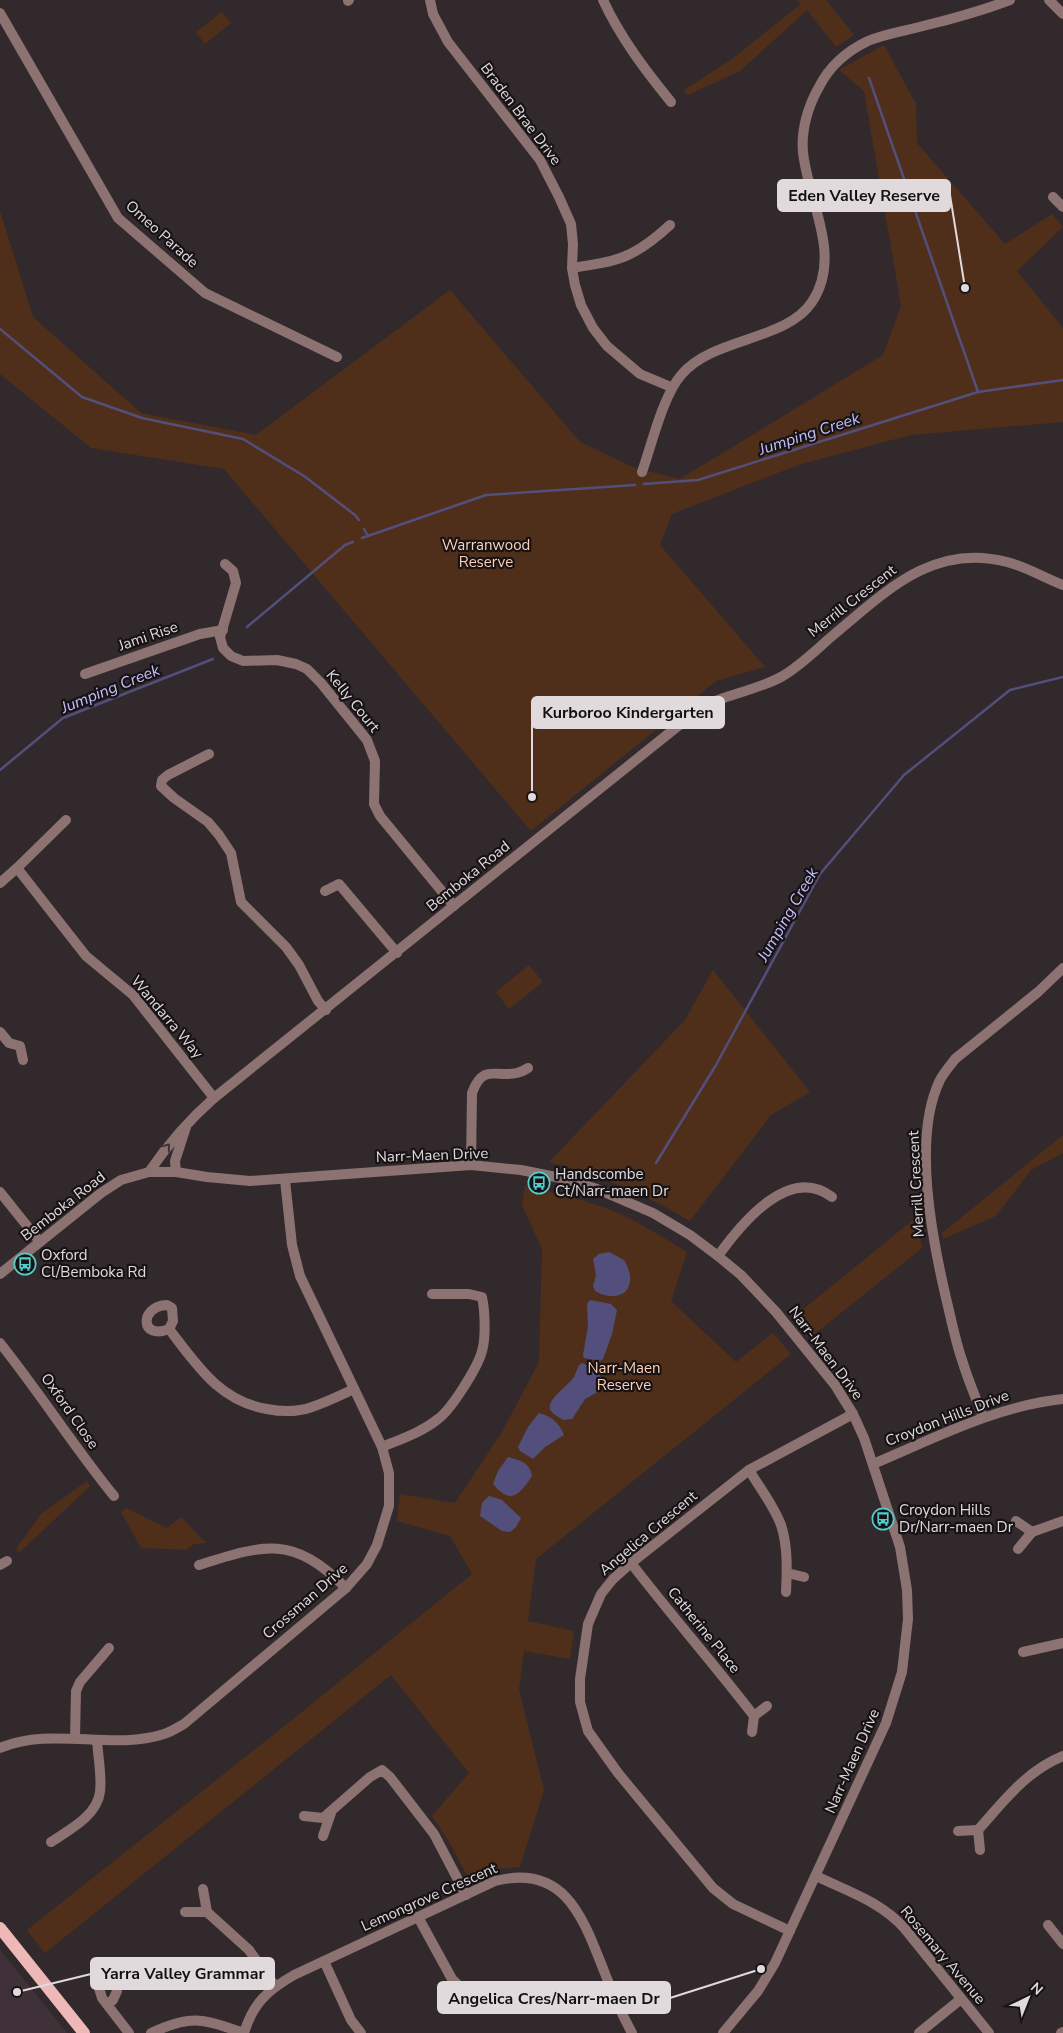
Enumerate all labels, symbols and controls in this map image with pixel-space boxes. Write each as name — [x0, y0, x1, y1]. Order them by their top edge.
street label: Braden Brae Drive — [476, 59, 566, 169]
callout: Eden Valley Reserve — [778, 180, 950, 211]
text: Eden Valley Reserve — [788, 185, 940, 207]
street label: Omeo Parade — [121, 196, 203, 272]
water label: Jumping Creek — [755, 407, 864, 461]
park label: Warranwood Reserve — [442, 535, 530, 572]
street label: Merrill Crescent — [804, 560, 901, 642]
street label: Jami Rise — [115, 616, 180, 656]
water label: Jumping Creek — [57, 659, 164, 719]
street label: Kelly Court — [322, 666, 385, 737]
callout: Kurboroo Kindergarten — [532, 697, 724, 728]
text: Kurboroo Kindergarten — [542, 702, 714, 724]
street label: Bemboka Road — [422, 836, 514, 916]
water label: Jumping Creek — [752, 863, 824, 966]
street label: Wandarra Way — [126, 971, 208, 1063]
street label: Merrill Crescent — [903, 1129, 929, 1238]
street label: Narr-Maen Drive — [375, 1143, 489, 1167]
one-way arrow — [162, 1144, 170, 1153]
place label: Handscombe Ct/Narr-maen Dr — [555, 1164, 669, 1201]
street label: Bemboka Road — [17, 1167, 109, 1245]
bus stop icon: Handscombe Ct/Narr-maen Dr — [527, 1171, 551, 1195]
place label: Oxford Cl/Bemboka Rd — [41, 1245, 146, 1282]
bus stop icon: Oxford Cl/Bemboka Rd — [13, 1252, 37, 1276]
street label: Narr-Maen Drive — [784, 1302, 868, 1404]
park label: Narr-Maen Reserve — [587, 1358, 661, 1395]
street label: Oxford Close — [36, 1369, 104, 1453]
street label: Croydon Hills Drive — [882, 1385, 1012, 1451]
street label: Angelica Crescent — [595, 1486, 702, 1580]
place label: Croydon Hills Dr/Narr-maen Dr — [899, 1500, 1014, 1537]
bus stop icon: Croydon Hills Dr/Narr-maen Dr — [871, 1507, 895, 1531]
street label: Crossman Drive — [258, 1558, 352, 1644]
street label: Catherine Place — [663, 1583, 745, 1677]
street label: Narr-Maen Drive — [820, 1706, 884, 1816]
street label: Lemongrove Crescent — [358, 1858, 501, 1936]
street label: Rosemary Avenue — [896, 1902, 990, 2008]
callout: Yarra Valley Grammar — [91, 1958, 274, 1989]
text: Yarra Valley Grammar — [100, 1963, 265, 1985]
north arrow — [1003, 1973, 1053, 2023]
text: N — [1026, 1978, 1047, 1999]
callout: Angelica Cres/Narr-maen Dr — [438, 1982, 670, 2013]
text: Angelica Cres/Narr-maen Dr — [448, 1988, 660, 2010]

